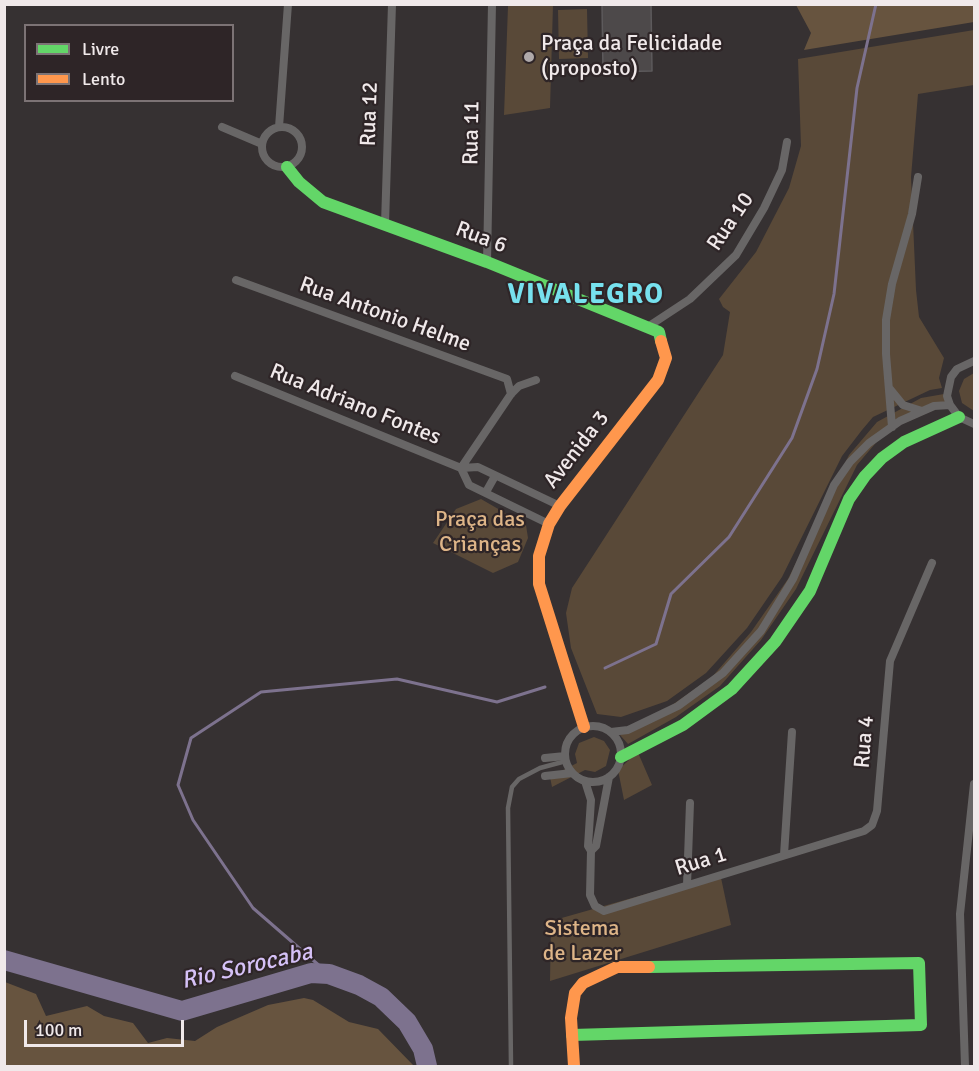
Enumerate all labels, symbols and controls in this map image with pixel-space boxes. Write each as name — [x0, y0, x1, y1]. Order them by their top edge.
legend — [24, 24, 234, 102]
place label: Praça da Felicidade (proposto) — [541, 31, 722, 82]
text: Livre — [82, 38, 119, 60]
marker: Praça da Felicidade (proposto) — [522, 50, 536, 64]
text: Lento — [82, 68, 125, 90]
street label: Rua 12 — [356, 81, 384, 147]
street label: Rua 11 — [458, 101, 486, 165]
street label: Rua 10 — [702, 188, 760, 256]
street label: Rua 6 — [452, 216, 510, 260]
street label: Rua Antonio Helme — [296, 272, 474, 358]
district label: VIVALEGRO — [508, 279, 664, 313]
street label: Rua Adriano Fontes — [266, 359, 444, 451]
street label: Avenida 3 — [538, 406, 616, 494]
park label: Praça das Crianças — [435, 507, 525, 558]
street label: Rua 4 — [850, 715, 880, 769]
street label: Rua 1 — [672, 842, 730, 882]
park label: Sistema de Lazer — [543, 916, 621, 968]
water label: Rio Sorocaba — [179, 938, 315, 996]
scale bar — [27, 1008, 188, 1046]
text: 100 m — [35, 1019, 82, 1041]

